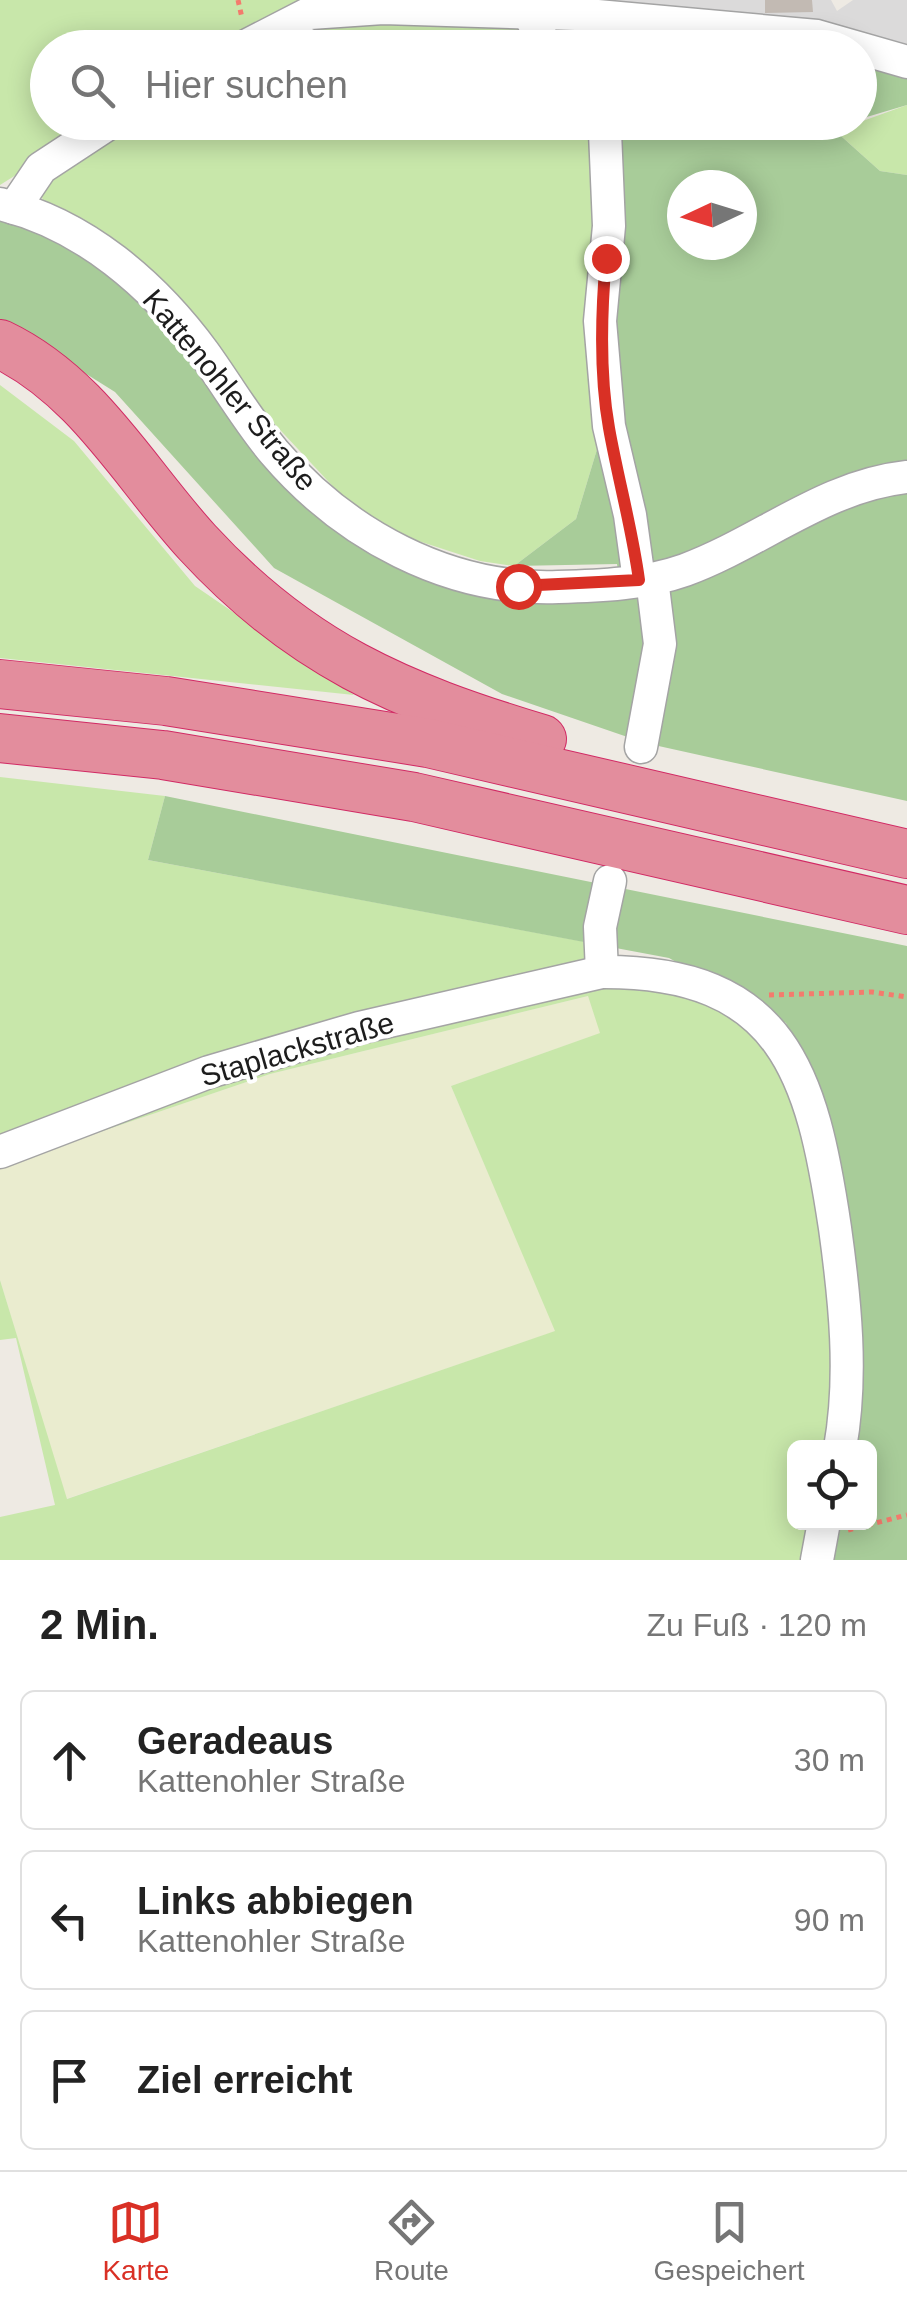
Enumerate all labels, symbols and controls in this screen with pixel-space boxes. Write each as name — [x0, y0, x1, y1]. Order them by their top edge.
search box — [30, 30, 877, 140]
icon: search — [65, 58, 120, 113]
text: Hier suchen — [145, 64, 348, 106]
north arrow — [667, 170, 757, 260]
route end — [584, 236, 630, 282]
street label: Kattenohler Straße — [136, 283, 324, 497]
route start — [496, 564, 542, 610]
street label: Staplackstraße — [196, 1006, 398, 1092]
map controls — [787, 1440, 877, 1530]
button: locate — [787, 1440, 877, 1530]
text: 2 Min. — [40, 1601, 159, 1648]
text: Zu Fuß · 120 m — [647, 1607, 867, 1643]
text: Geradeaus — [137, 1720, 333, 1762]
icon: ahead — [42, 1733, 97, 1788]
text: 30 m — [794, 1742, 865, 1778]
text: Kattenohler Straße — [137, 1763, 406, 1799]
text: Links abbiegen — [137, 1880, 414, 1922]
icon: left — [42, 1893, 97, 1948]
text: 90 m — [794, 1902, 865, 1938]
text: Kattenohler Straße — [137, 1923, 406, 1959]
icon: arrive — [42, 2053, 97, 2108]
text: Ziel erreicht — [137, 2059, 352, 2101]
tab: Karte — [102, 2195, 169, 2287]
tab: Route — [374, 2195, 449, 2287]
tab: Gespeichert — [654, 2195, 805, 2287]

